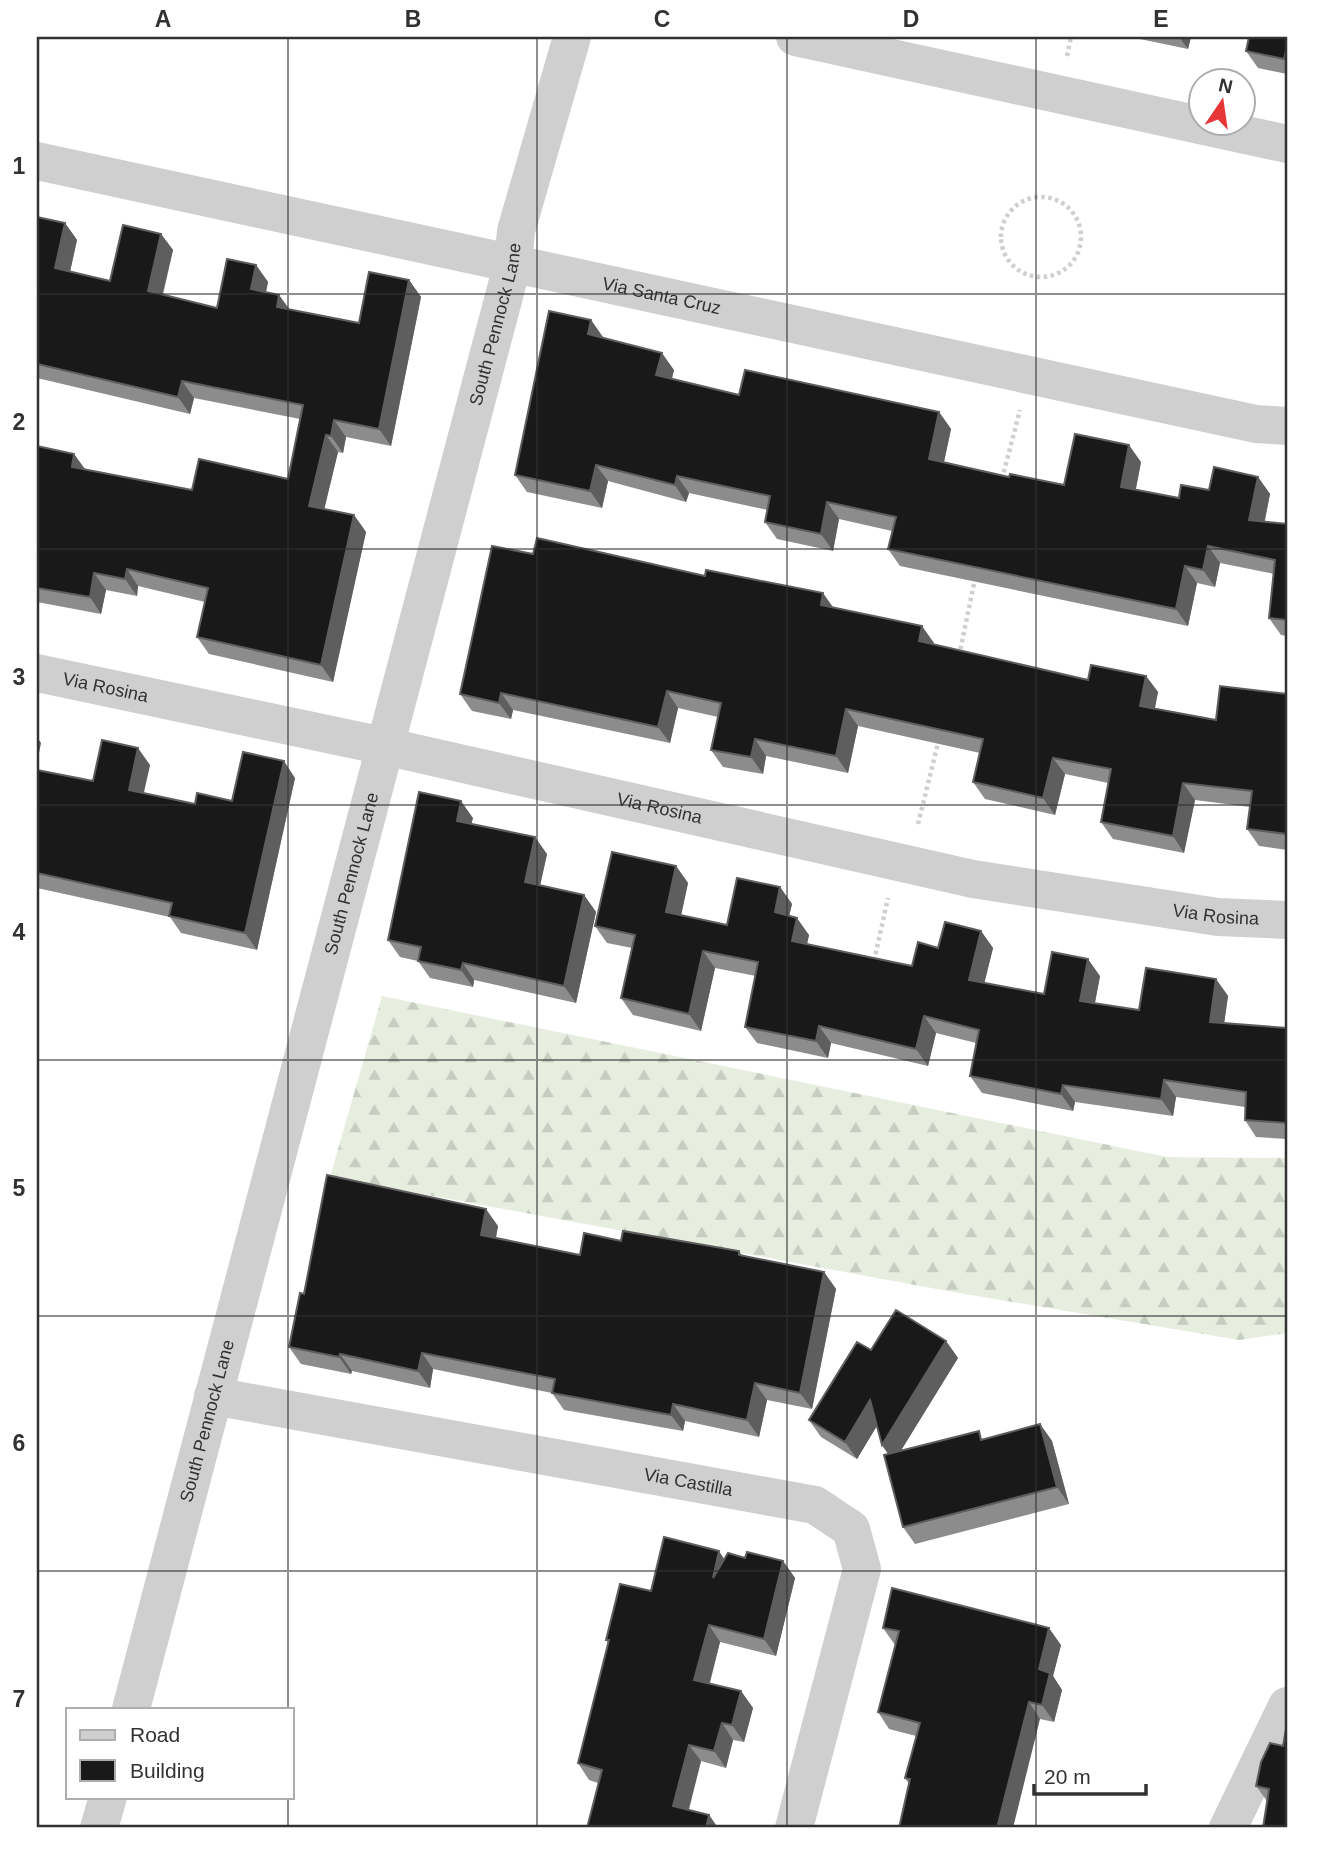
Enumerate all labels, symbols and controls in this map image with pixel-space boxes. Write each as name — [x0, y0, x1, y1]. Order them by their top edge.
text: A — [155, 6, 171, 32]
text: B — [405, 6, 421, 32]
text: C — [654, 6, 670, 32]
text: D — [903, 6, 919, 32]
text: E — [1153, 6, 1169, 32]
north arrow — [1188, 66, 1258, 136]
text: N — [1217, 74, 1235, 98]
text: 1 — [13, 153, 26, 179]
street label: South Pennock Lane — [466, 242, 525, 408]
street label: Via Santa Cruz — [600, 273, 723, 318]
text: 2 — [13, 409, 25, 435]
text: 3 — [13, 664, 25, 690]
street label: Via Rosina — [61, 669, 151, 706]
street label: Via Rosina — [615, 789, 705, 828]
street label: South Pennock Lane — [321, 790, 383, 957]
street label: Via Rosina — [1171, 900, 1260, 929]
text: 4 — [13, 919, 26, 945]
text: 5 — [13, 1175, 26, 1201]
street label: South Pennock Lane — [176, 1337, 238, 1504]
text: 6 — [13, 1430, 25, 1456]
street label: Via Castilla — [642, 1464, 735, 1500]
text: 7 — [13, 1686, 25, 1712]
legend — [66, 1708, 294, 1798]
text: Road — [130, 1723, 180, 1746]
scale bar — [1034, 1753, 1146, 1797]
text: Building — [130, 1759, 205, 1782]
text: 20 m — [1044, 1765, 1091, 1788]

